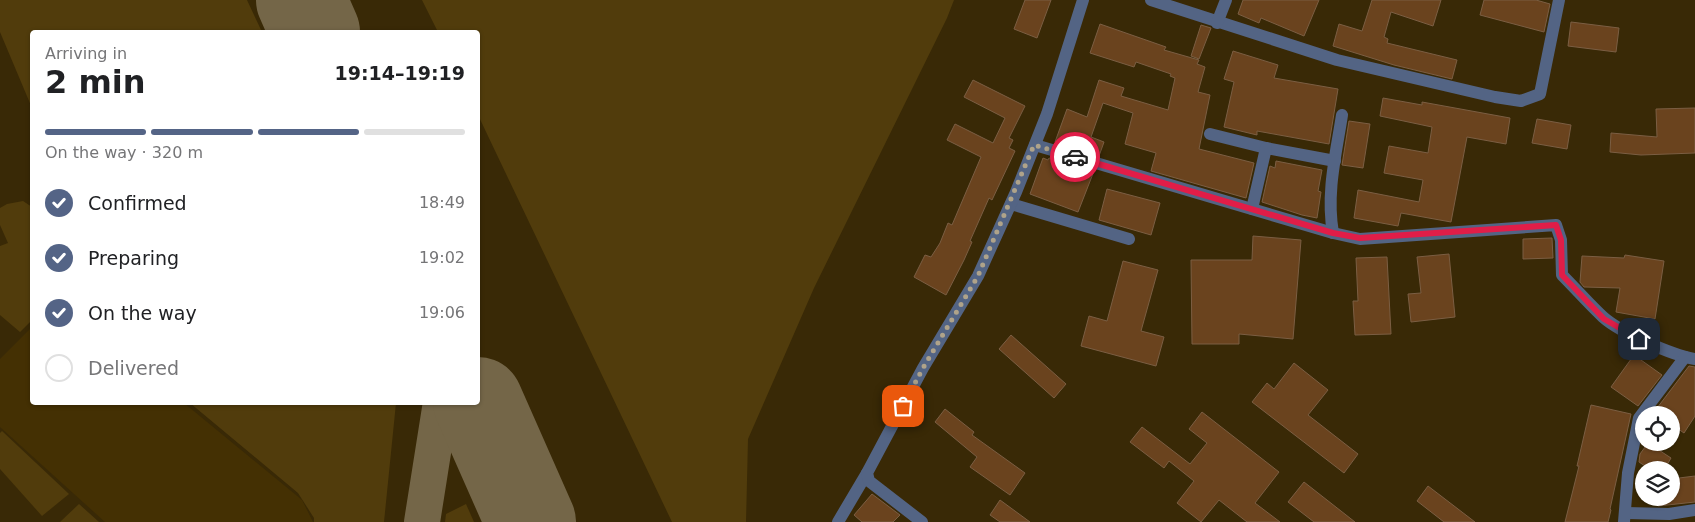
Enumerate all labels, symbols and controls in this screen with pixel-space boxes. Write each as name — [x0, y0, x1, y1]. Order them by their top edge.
text: Arriving in — [45, 44, 127, 63]
text: 19:14–19:19 — [335, 62, 465, 84]
text: 2 min — [45, 63, 146, 101]
courier — [1050, 132, 1100, 182]
text: On the way · 320 m — [45, 143, 203, 162]
icon: car — [1061, 143, 1089, 171]
icon: check — [45, 189, 73, 217]
text: Confirmed — [88, 192, 187, 214]
text: 18:49 — [419, 193, 465, 212]
icon: check — [45, 244, 73, 272]
text: Preparing — [88, 247, 179, 269]
text: 19:02 — [419, 248, 465, 267]
icon: check — [45, 299, 73, 327]
text: On the way — [88, 302, 197, 324]
text: 19:06 — [419, 303, 465, 322]
pin — [1618, 318, 1660, 360]
icon: home — [1625, 325, 1653, 353]
text: Delivered — [88, 357, 179, 379]
pin — [882, 385, 924, 427]
icon: bag — [889, 392, 917, 420]
map controls — [1635, 406, 1680, 506]
button: locate — [1635, 406, 1680, 451]
button: layers — [1635, 461, 1680, 506]

